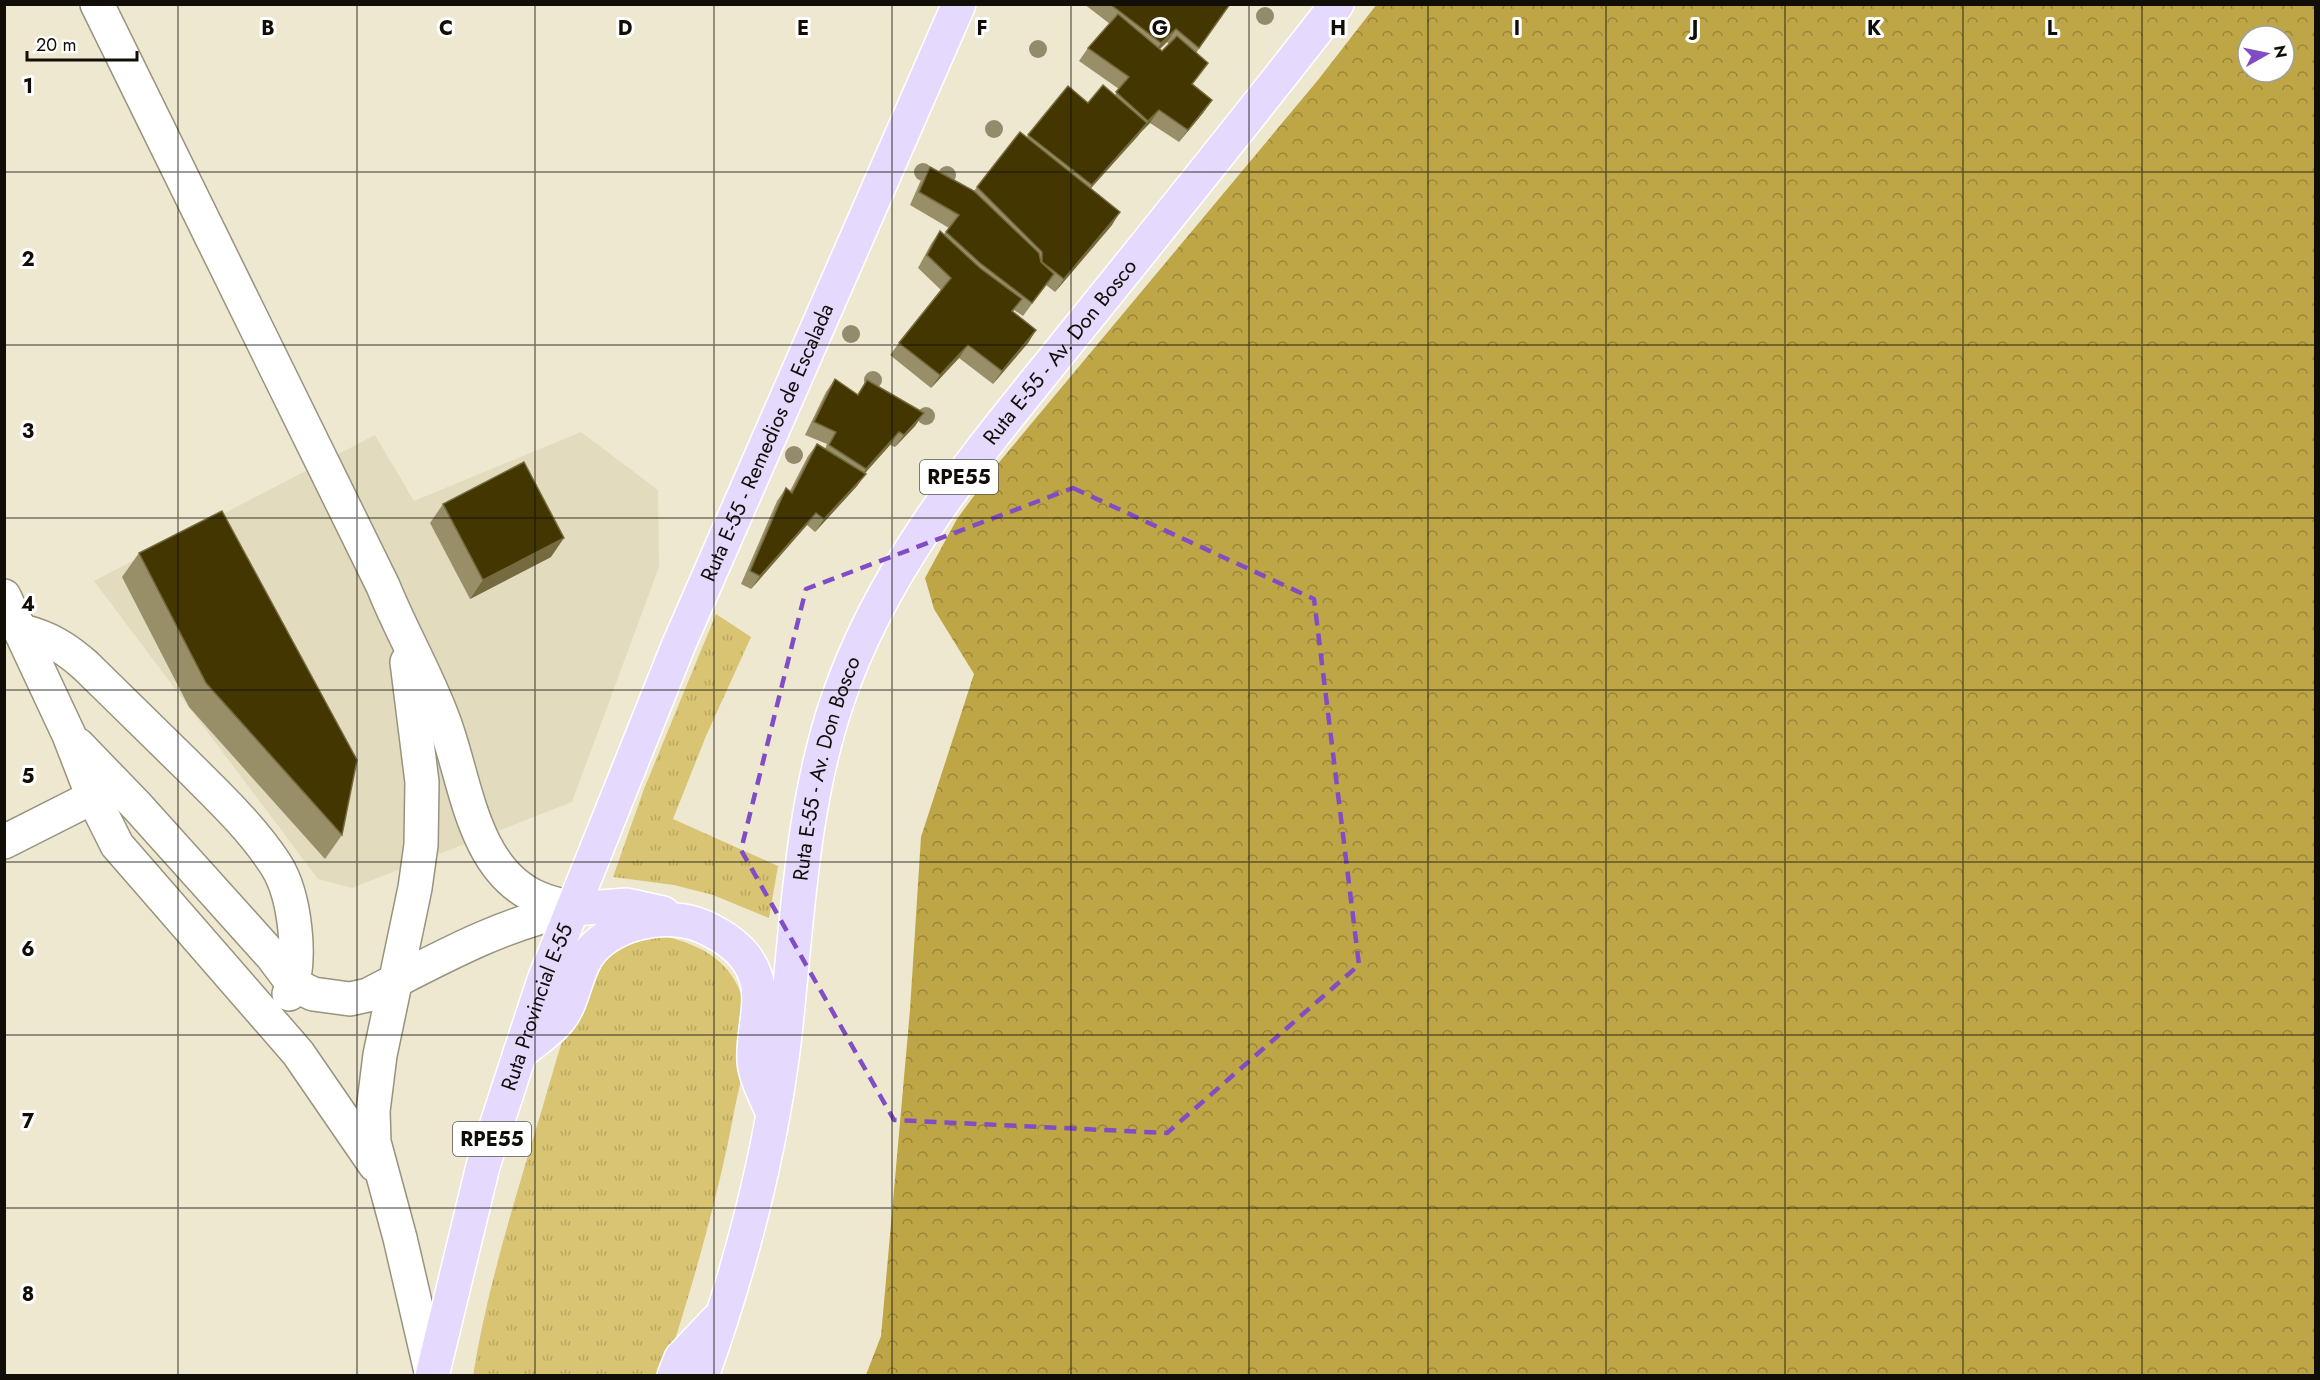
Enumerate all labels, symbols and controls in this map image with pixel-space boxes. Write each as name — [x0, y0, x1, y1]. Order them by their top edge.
text: B — [261, 14, 275, 43]
text: C — [439, 14, 453, 43]
text: D — [618, 14, 632, 43]
text: E — [797, 14, 809, 43]
text: F — [976, 14, 988, 43]
text: G — [1152, 14, 1168, 43]
text: H — [1330, 14, 1346, 43]
text: I — [1514, 14, 1520, 43]
text: J — [1688, 14, 1698, 43]
text: K — [1867, 14, 1881, 43]
text: L — [2047, 14, 2058, 43]
scale bar — [27, 24, 136, 62]
north arrow — [2236, 24, 2296, 84]
text: 20 m — [36, 32, 76, 58]
text: N — [2268, 44, 2293, 60]
text: 1 — [23, 72, 33, 101]
text: 2 — [21, 245, 35, 274]
street label: Ruta E-55 - Av. Don Bosco — [976, 253, 1144, 451]
street label: Ruta E-55 - Remedios de Escalada — [693, 299, 841, 586]
text: 3 — [22, 417, 34, 446]
road number: RPE55 — [920, 460, 998, 494]
text: 4 — [21, 590, 35, 619]
street label: Ruta E-55 - Av. Don Bosco — [785, 651, 868, 883]
text: 5 — [22, 762, 35, 791]
street label: Ruta Provincial E-55 — [494, 919, 580, 1095]
text: 6 — [21, 935, 35, 964]
text: 7 — [22, 1107, 35, 1136]
road number: RPE55 — [453, 1122, 531, 1156]
text: 8 — [22, 1280, 34, 1309]

